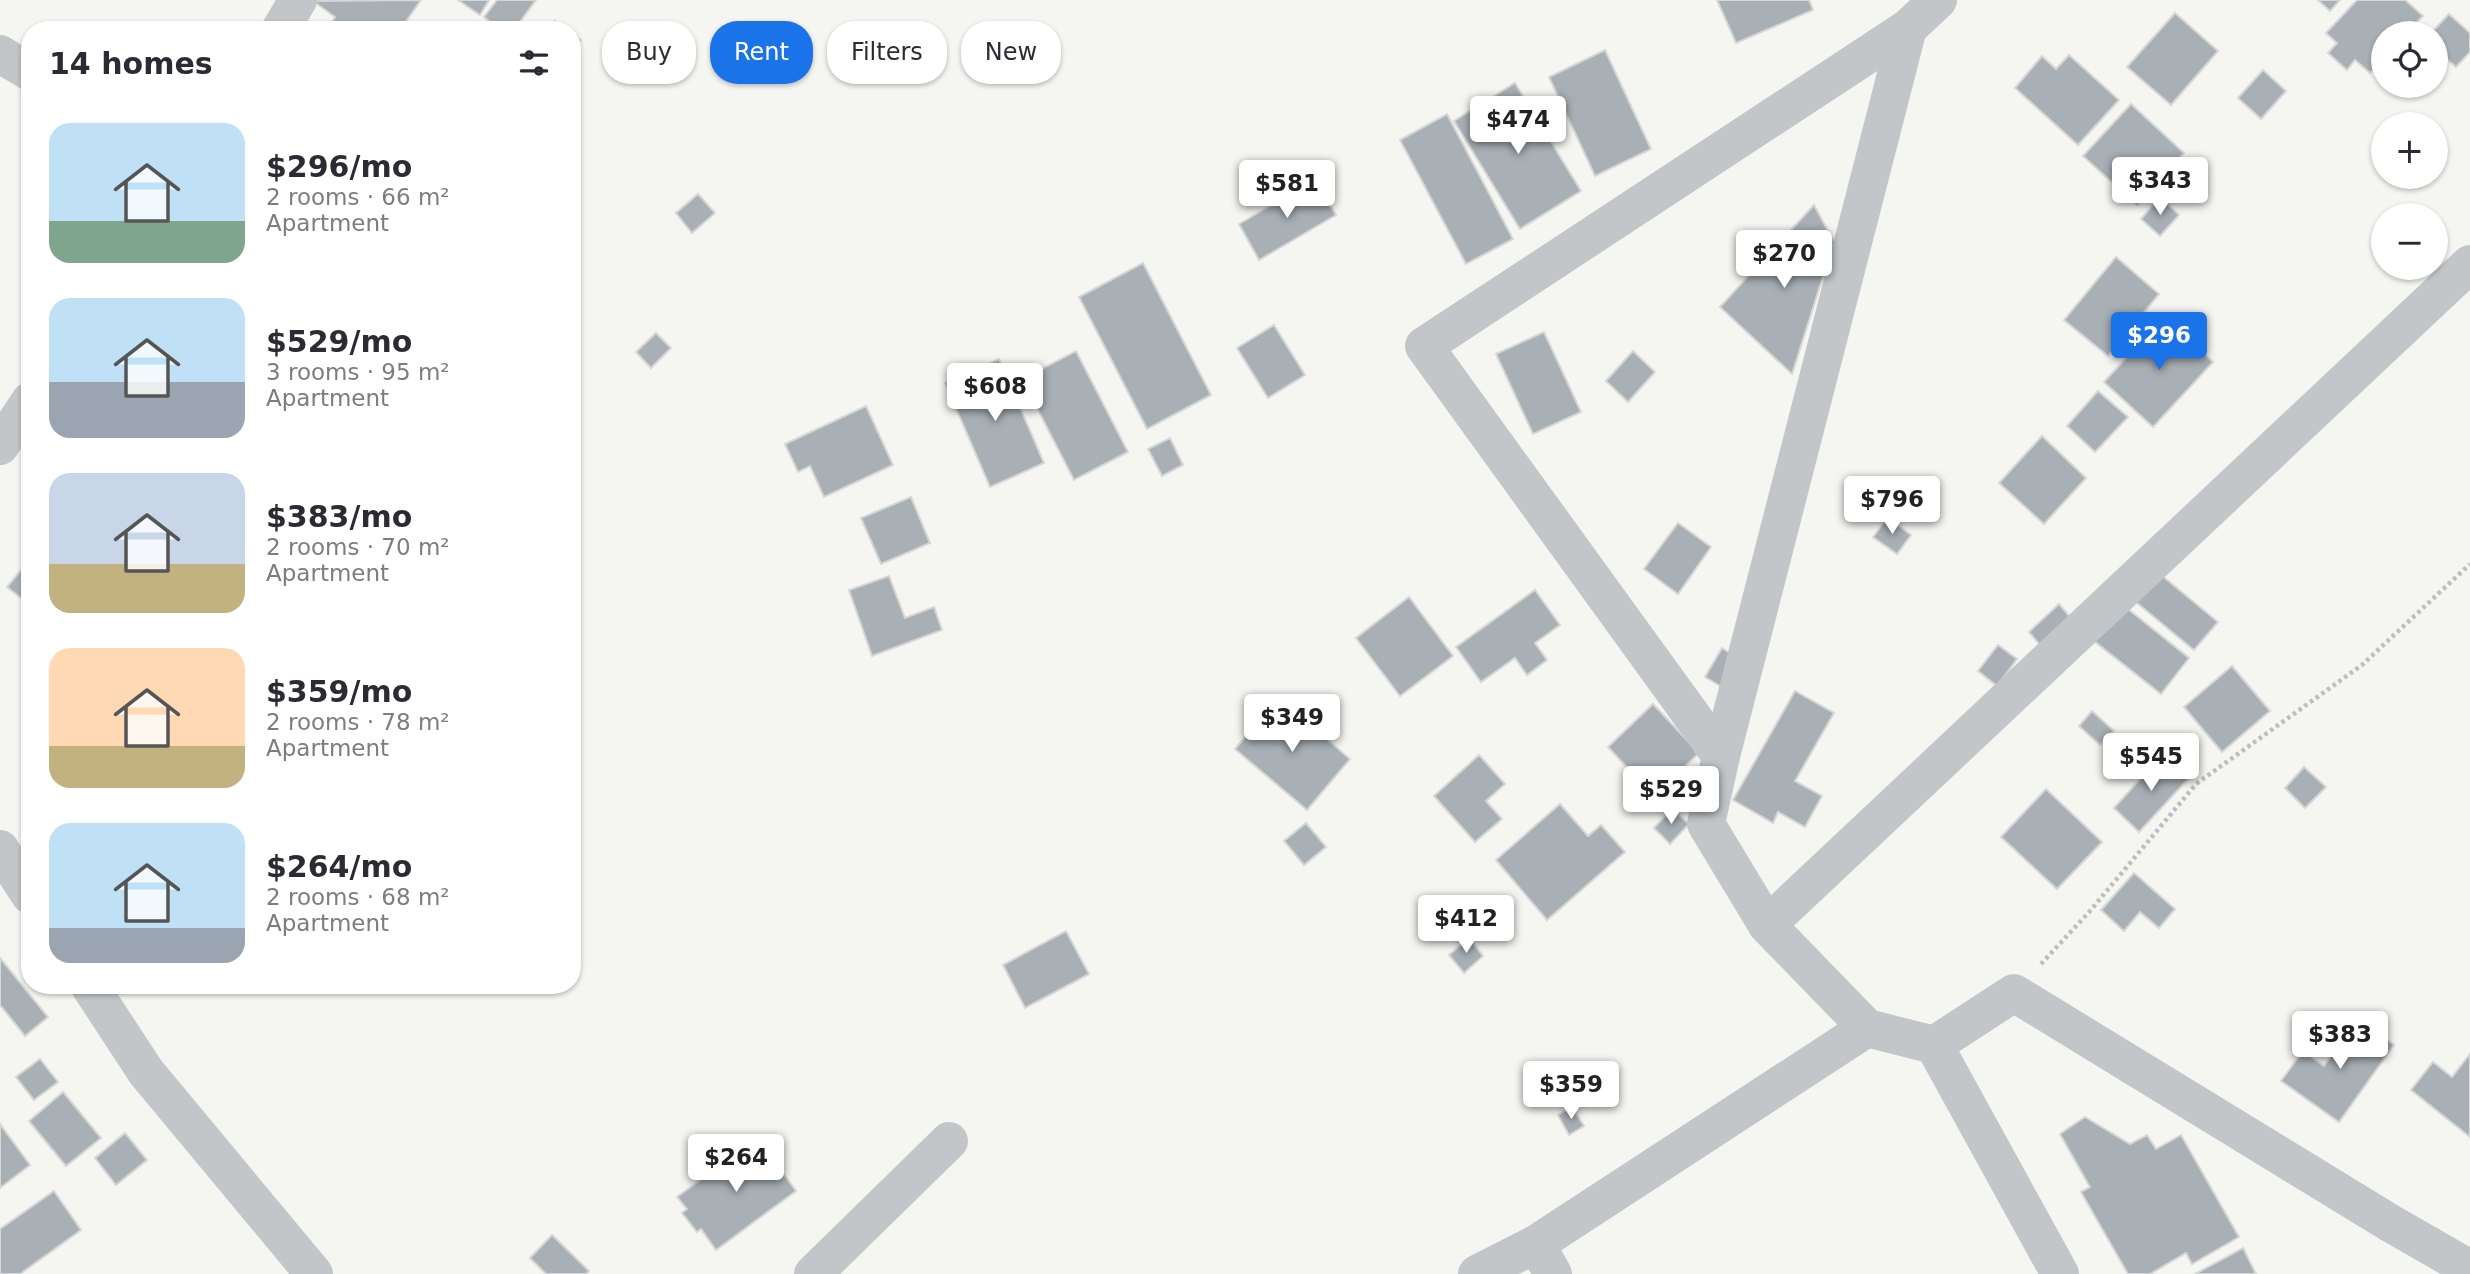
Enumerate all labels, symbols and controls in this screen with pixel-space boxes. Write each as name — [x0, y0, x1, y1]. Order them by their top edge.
chip: Buy — [602, 21, 696, 84]
chip: Rent — [710, 21, 813, 84]
chip: Filters — [827, 21, 947, 84]
chip: New — [961, 21, 1061, 84]
map controls — [2371, 21, 2448, 280]
button: locate — [2371, 21, 2448, 98]
icon: filters — [515, 44, 553, 82]
text: 14 homes — [49, 46, 213, 81]
pin: $474 — [1477, 96, 1559, 156]
text: $474 — [1486, 106, 1550, 132]
button: + — [2371, 112, 2448, 189]
text: $296/mo — [266, 149, 412, 184]
icon: home — [105, 151, 189, 235]
pin: $343 — [2119, 158, 2201, 217]
pin: $581 — [1246, 160, 1328, 220]
text: $343 — [2128, 167, 2192, 193]
text: $581 — [1255, 170, 1319, 196]
text: 2 rooms · 66 m² — [266, 184, 450, 210]
button: − — [2371, 203, 2448, 280]
text: Apartment — [266, 210, 389, 236]
pin: $270 — [1743, 230, 1825, 290]
text: $270 — [1752, 240, 1816, 266]
pin: $296 — [2118, 312, 2200, 372]
text: $296 — [2127, 322, 2191, 348]
text: $529/mo — [266, 324, 412, 359]
icon: home — [105, 326, 189, 410]
text: 3 rooms · 95 m² — [266, 359, 450, 385]
pin: $608 — [954, 364, 1036, 423]
text: $608 — [963, 373, 1027, 399]
text: Apartment — [266, 385, 389, 411]
pin: $796 — [1851, 476, 1933, 536]
text: $796 — [1860, 486, 1924, 512]
text: $383/mo — [266, 499, 412, 534]
icon: home — [105, 501, 189, 585]
text: 2 rooms · 70 m² — [266, 534, 450, 560]
text: Apartment — [266, 560, 389, 586]
text: $359/mo — [266, 674, 412, 709]
icon: home — [105, 676, 189, 760]
pin: $349 — [1251, 694, 1333, 754]
text: $349 — [1260, 704, 1324, 730]
text: 2 rooms · 78 m² — [266, 709, 450, 735]
pin: $545 — [2110, 734, 2192, 793]
text: Apartment — [266, 735, 389, 761]
text: $545 — [2119, 743, 2183, 769]
pin: $529 — [1630, 766, 1712, 826]
text: $529 — [1639, 776, 1703, 802]
text: $264/mo — [266, 849, 412, 884]
icon: home — [105, 851, 189, 935]
text: 2 rooms · 68 m² — [266, 884, 450, 910]
pin: $412 — [1425, 895, 1507, 955]
text: $412 — [1434, 905, 1498, 931]
text: Apartment — [266, 910, 389, 936]
pin: $383 — [2299, 1012, 2381, 1071]
text: $383 — [2308, 1021, 2372, 1047]
pin: $359 — [1530, 1062, 1612, 1121]
text: $359 — [1539, 1071, 1603, 1097]
pin: $264 — [695, 1134, 777, 1194]
text: $264 — [704, 1144, 768, 1170]

